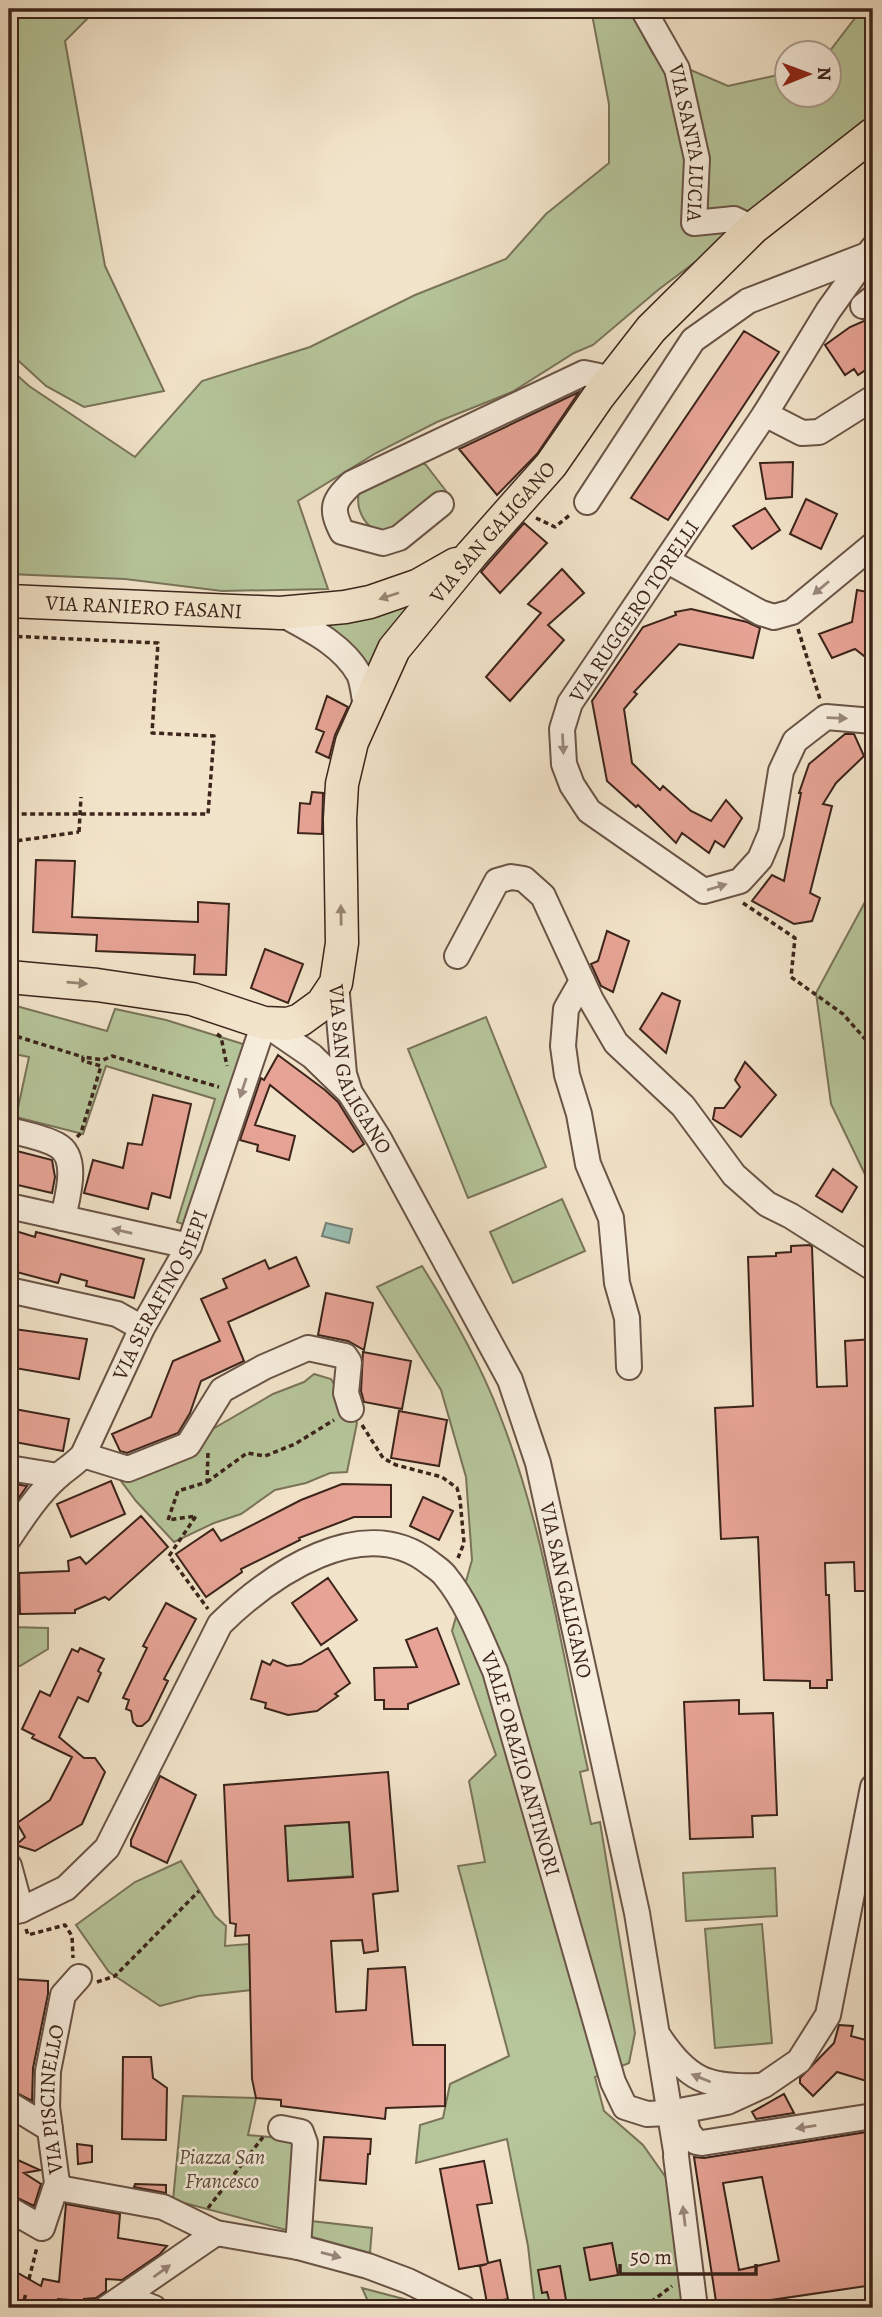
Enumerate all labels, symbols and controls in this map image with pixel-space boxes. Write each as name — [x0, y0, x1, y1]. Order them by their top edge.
north arrow — [774, 38, 844, 108]
street label: VIA SANTA LUCIA — [662, 60, 711, 223]
text: N — [811, 67, 837, 81]
street label: VIA SAN GALIGANO — [423, 455, 562, 610]
street label: VIA RUGGERO TORELLI — [562, 514, 705, 708]
one-way arrow — [812, 581, 830, 596]
street label: VIA RANIERO FASANI — [44, 589, 243, 625]
one-way arrow — [379, 591, 400, 602]
one-way arrow — [826, 713, 848, 724]
one-way arrow — [558, 733, 569, 755]
one-way arrow — [707, 882, 728, 892]
one-way arrow — [335, 904, 347, 926]
one-way arrow — [66, 978, 88, 989]
street label: VIA SAN GALIGANO — [322, 982, 398, 1159]
one-way arrow — [237, 1077, 247, 1098]
street label: VIA SERAFINO SIEPI — [105, 1206, 214, 1385]
one-way arrow — [111, 1225, 133, 1236]
street label: VIA SAN GALIGANO — [533, 1499, 599, 1681]
street label: VIALE ORAZIO ANTINORI — [474, 1646, 567, 1880]
street label: VIA PISCINELLO — [33, 2022, 71, 2177]
one-way arrow — [691, 2072, 712, 2083]
one-way arrow — [795, 2122, 817, 2133]
park label: Piazza San Francesco — [179, 2143, 265, 2195]
one-way arrow — [678, 2205, 689, 2227]
scale bar — [620, 2233, 756, 2277]
text: 50 m — [630, 2243, 672, 2271]
one-way arrow — [320, 2251, 341, 2261]
one-way arrow — [153, 2264, 171, 2278]

